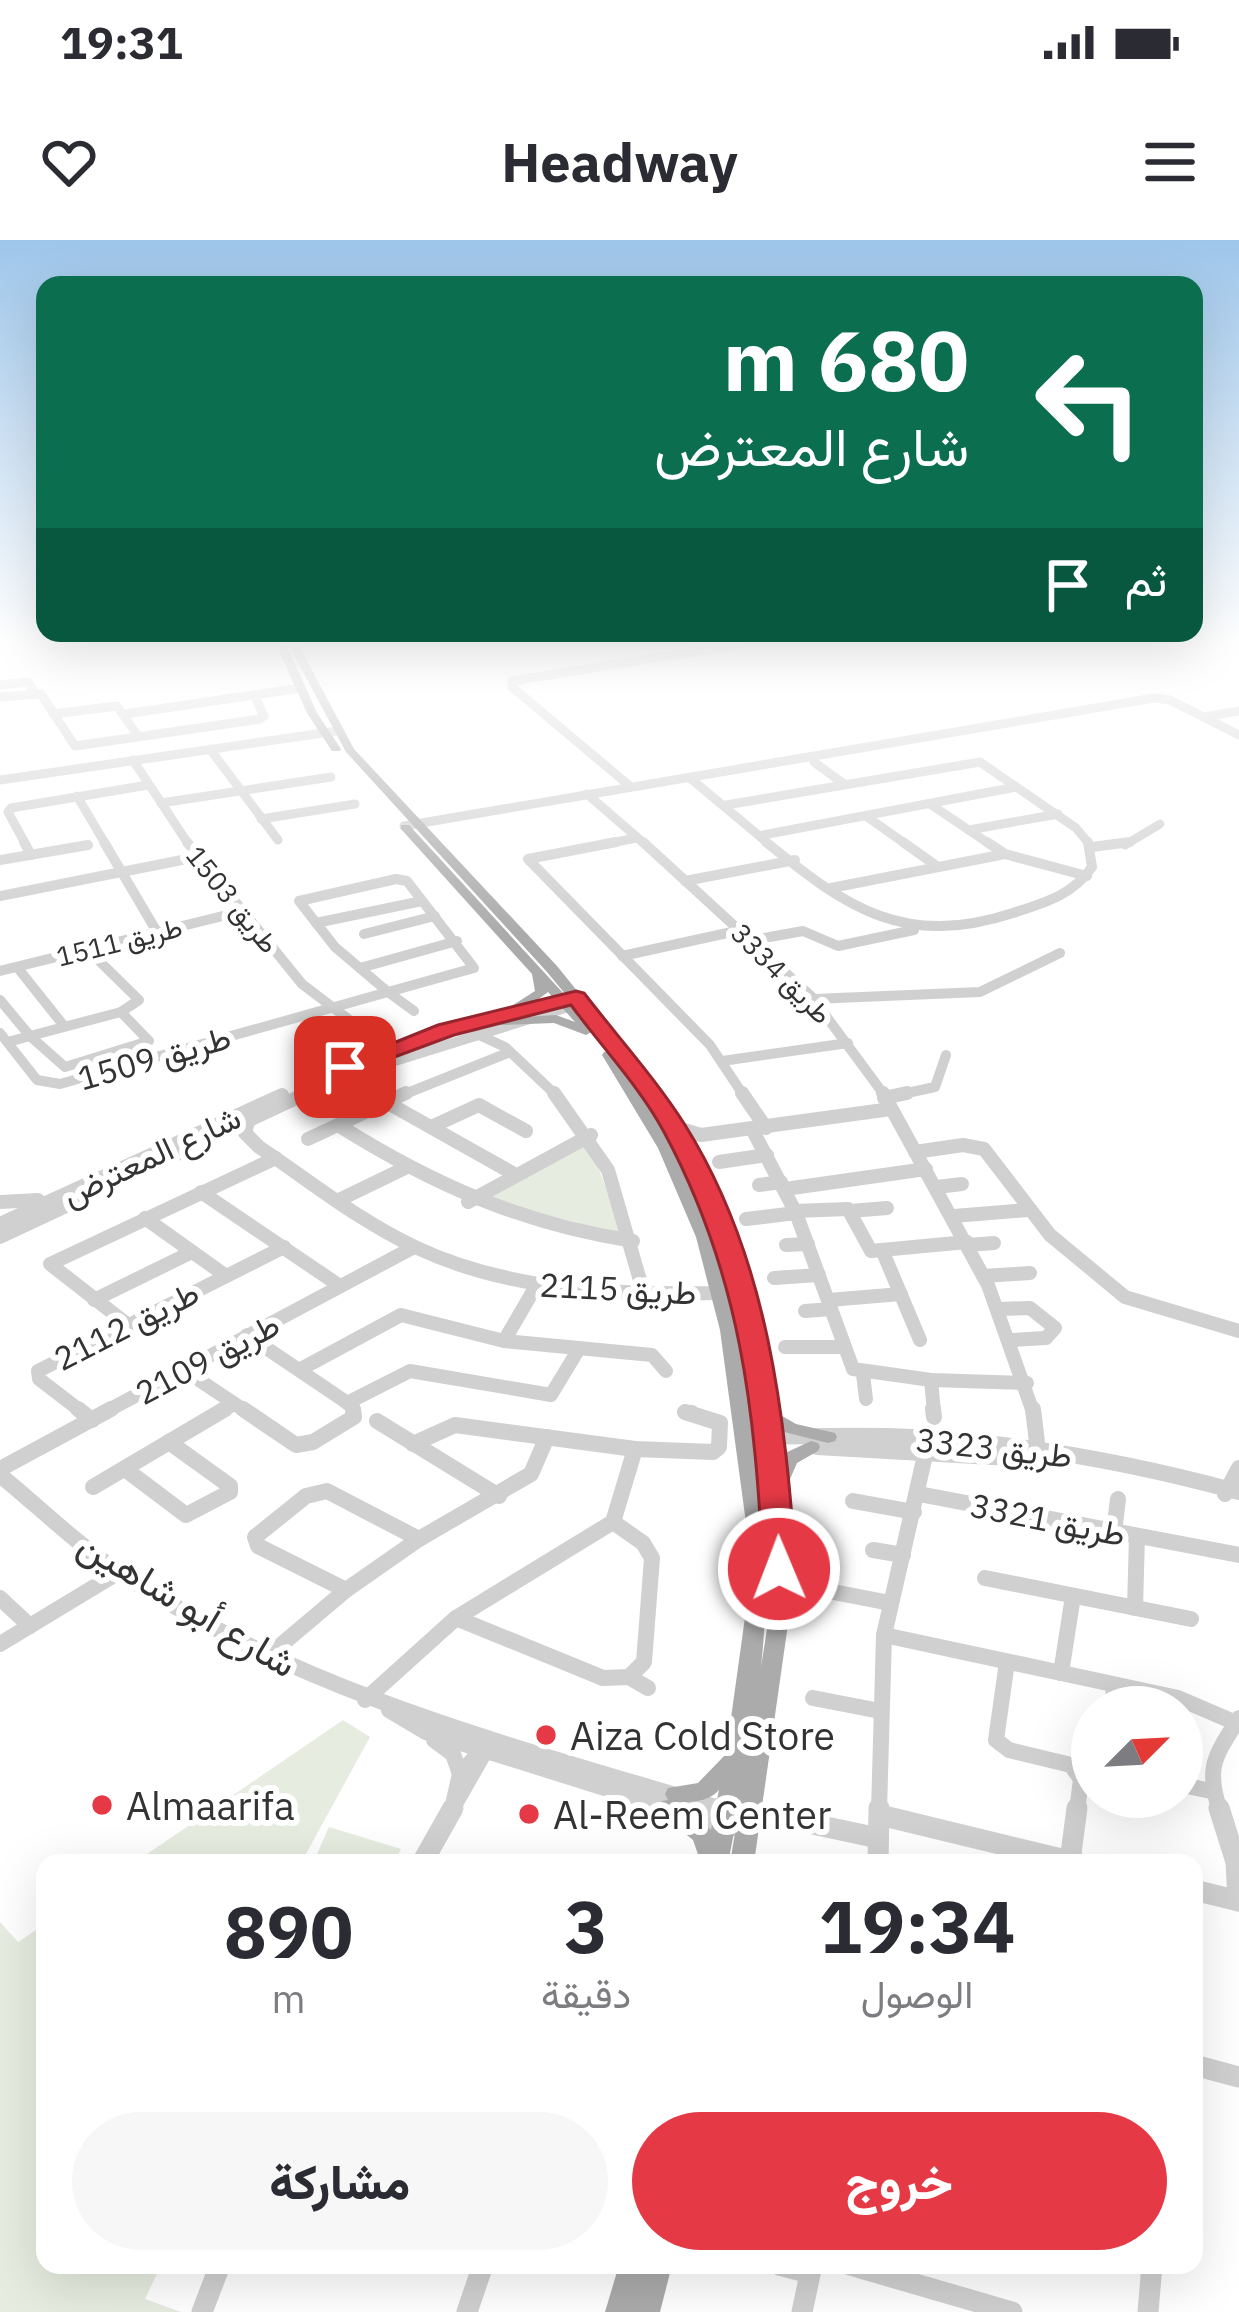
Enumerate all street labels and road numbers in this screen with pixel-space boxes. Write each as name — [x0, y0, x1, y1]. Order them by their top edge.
street label: طريق 1503 — [178, 838, 287, 961]
street label: طريق 1511 — [52, 908, 186, 974]
street label: طريق 3334 — [724, 915, 840, 1031]
street label: طريق 1509 — [73, 1015, 235, 1099]
street label: شارع المعترض — [55, 1095, 248, 1217]
street label: طريق 2115 — [538, 1262, 698, 1314]
street label: طريق 2112 — [46, 1270, 206, 1380]
street label: طريق 2109 — [128, 1302, 286, 1414]
street label: طريق 3323 — [914, 1417, 1074, 1477]
street label: طريق 3321 — [967, 1483, 1129, 1555]
street label: شارع أبو شاهين — [68, 1518, 307, 1690]

